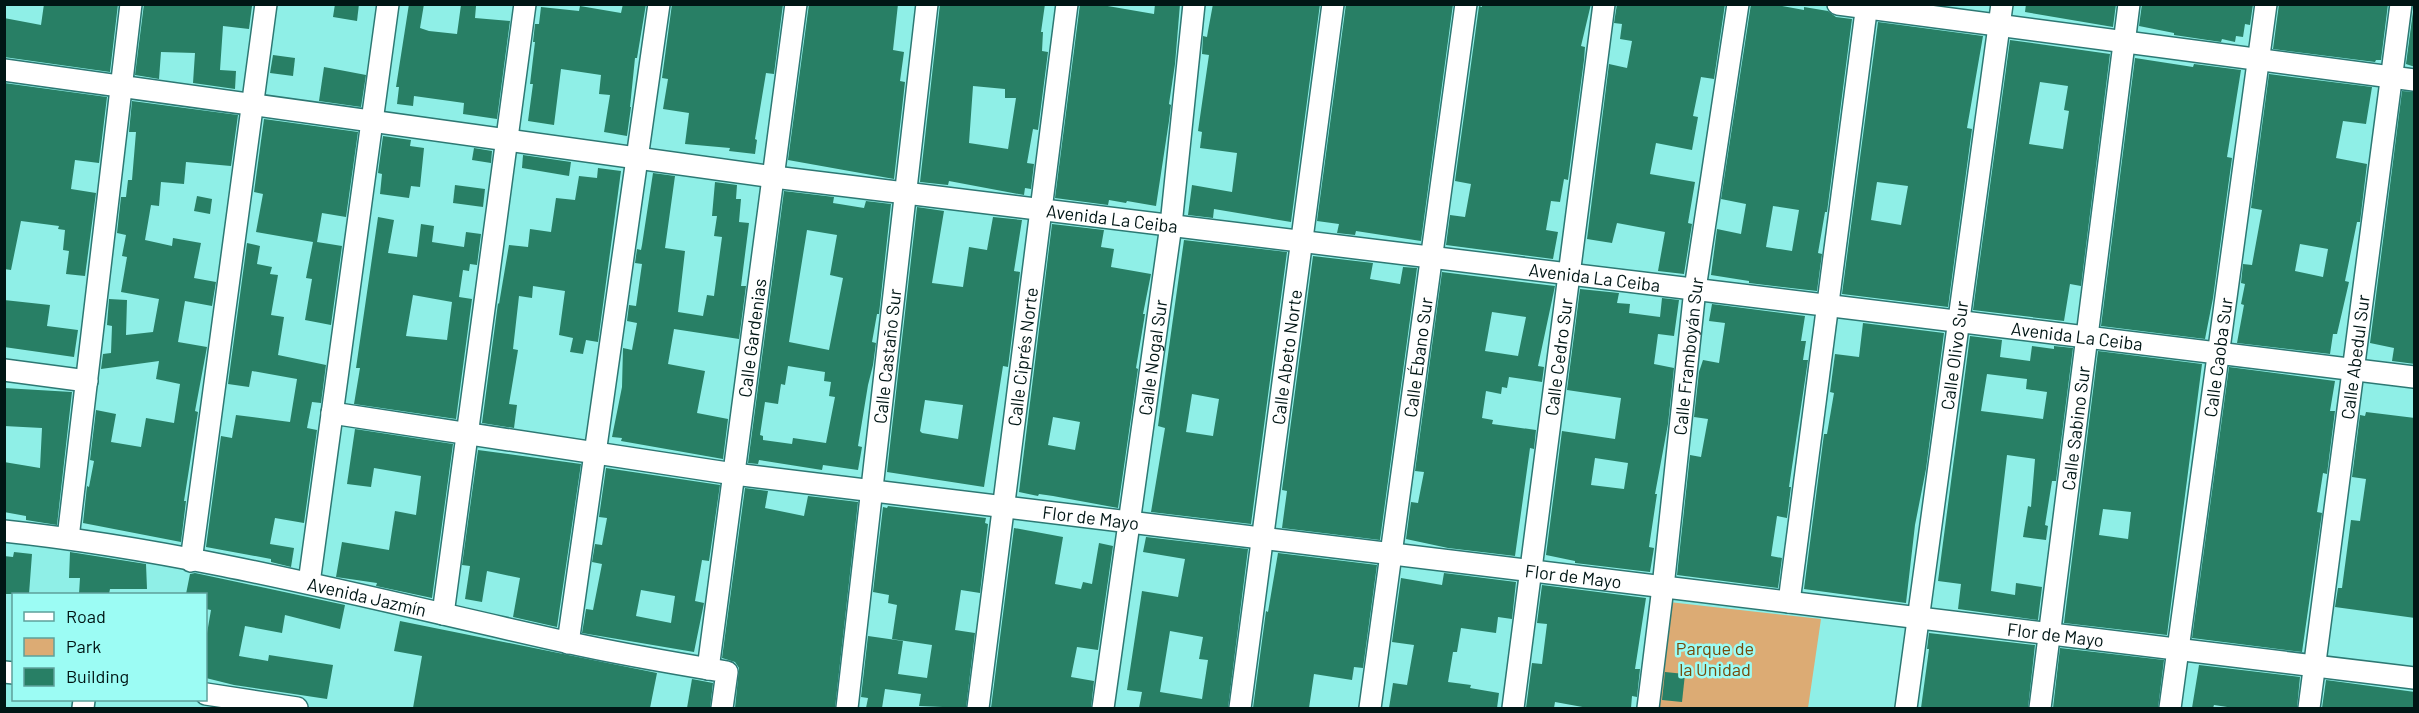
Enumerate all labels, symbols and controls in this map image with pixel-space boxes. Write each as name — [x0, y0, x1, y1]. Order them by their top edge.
street label: Avenida La Ceiba — [1045, 199, 1179, 237]
street label: Avenida La Ceiba — [1527, 258, 1662, 296]
street label: Calle Framboyán Sur — [1668, 275, 1708, 436]
street label: Calle Gardenias — [733, 277, 771, 399]
street label: Calle Ciprés Norte — [1003, 286, 1042, 428]
street label: Calle Castaño Sur — [868, 287, 906, 425]
street label: Calle Abeto Norte — [1267, 288, 1306, 426]
street label: Calle Abedul Sur — [2336, 293, 2374, 421]
street label: Calle Ébano Sur — [1399, 295, 1437, 419]
street label: Calle Cedro Sur — [1540, 296, 1577, 417]
street label: Calle Caoba Sur — [2199, 296, 2237, 419]
street label: Calle Nogal Sur — [1133, 298, 1171, 417]
street label: Calle Olivo Sur — [1936, 299, 1972, 411]
street label: Avenida La Ceiba — [2010, 317, 2144, 355]
street label: Calle Sabino Sur — [2057, 364, 2094, 492]
street label: Flor de Mayo — [1041, 501, 1140, 534]
street label: Flor de Mayo — [1524, 559, 1623, 593]
street label: Avenida Jazmín — [305, 573, 428, 621]
legend — [12, 593, 207, 701]
text: Road — [66, 605, 106, 627]
street label: Flor de Mayo — [2006, 618, 2105, 651]
text: Park — [66, 635, 101, 657]
park label: Parque de la Unidad — [1676, 637, 1754, 680]
text: Building — [66, 665, 129, 687]

